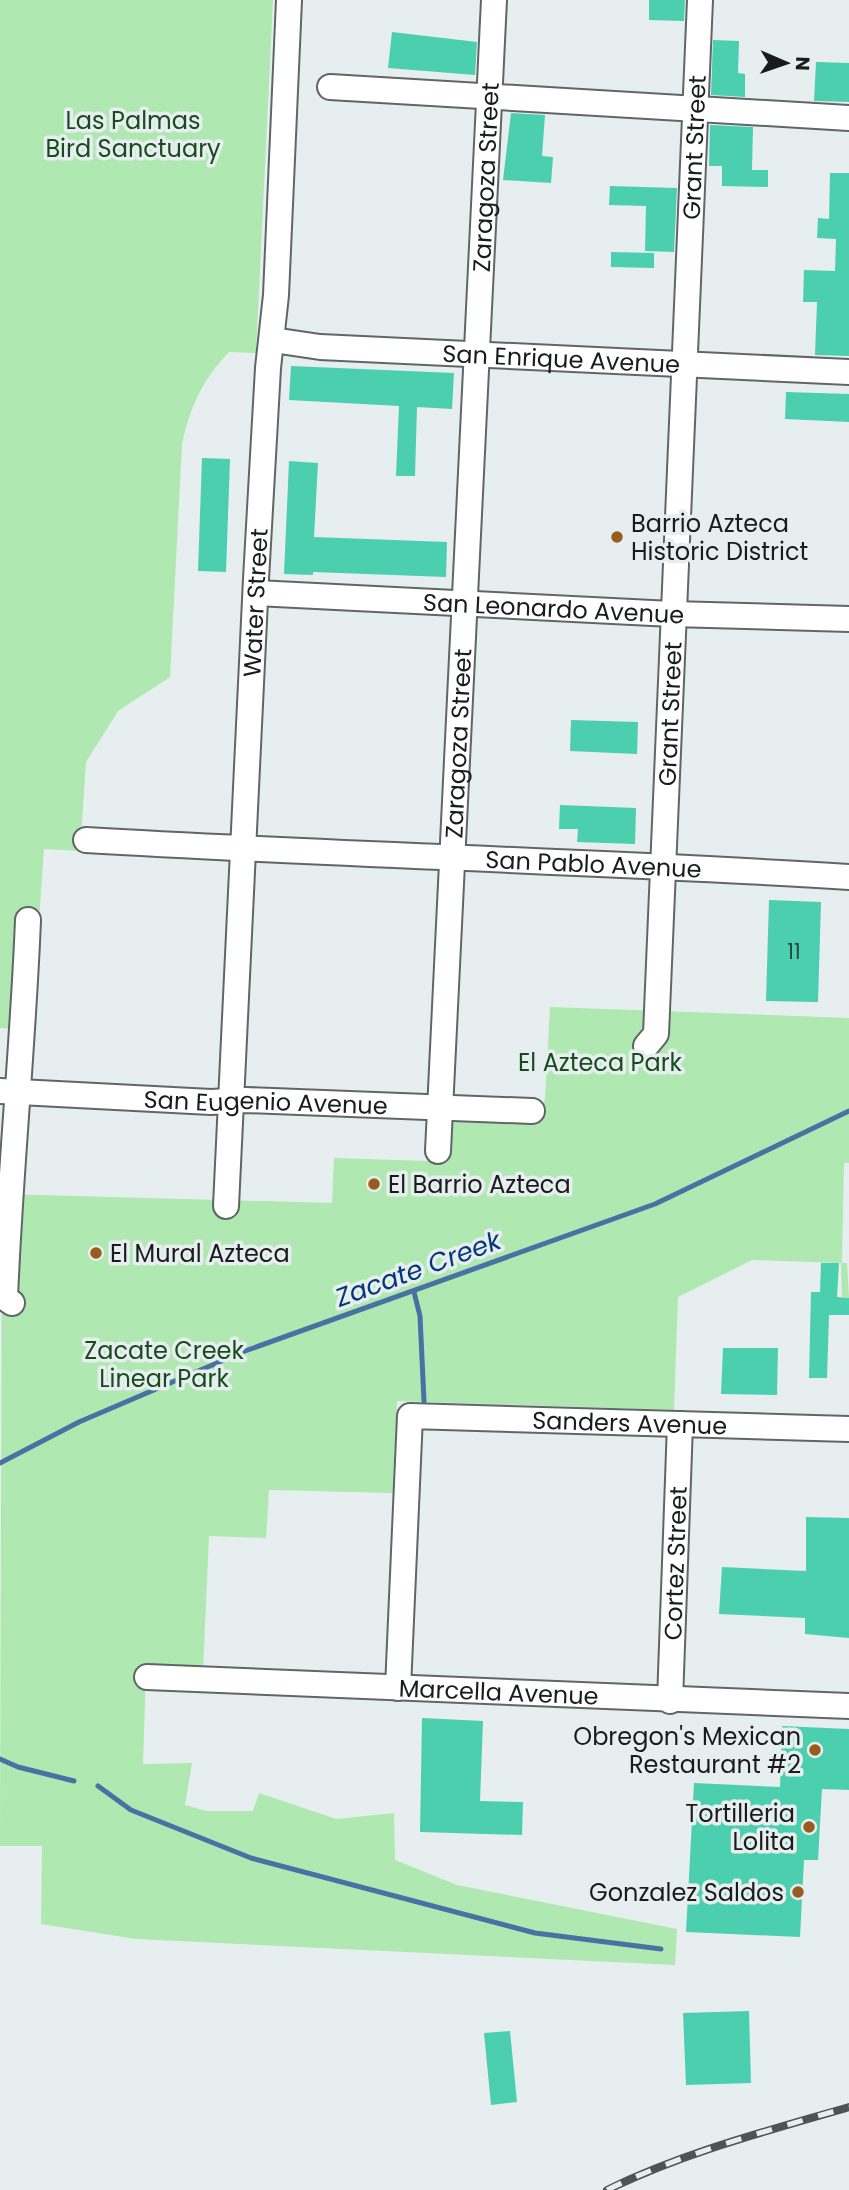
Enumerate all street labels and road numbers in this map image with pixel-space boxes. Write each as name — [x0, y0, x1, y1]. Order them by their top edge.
street label: Grant Street — [674, 74, 713, 220]
street label: Zaragoza Street — [464, 82, 506, 273]
street label: San Enrique Avenue — [442, 336, 681, 380]
street label: Water Street — [235, 527, 275, 678]
street label: San Leonardo Avenue — [422, 585, 685, 631]
street label: Grant Street — [650, 641, 689, 787]
street label: Zaragoza Street — [437, 648, 479, 839]
street label: San Pablo Avenue — [485, 842, 702, 885]
street label: San Eugenio Avenue — [143, 1082, 388, 1122]
street label: Sanders Avenue — [532, 1403, 728, 1442]
street label: Cortez Street — [656, 1485, 694, 1641]
street label: Marcella Avenue — [398, 1671, 599, 1712]

